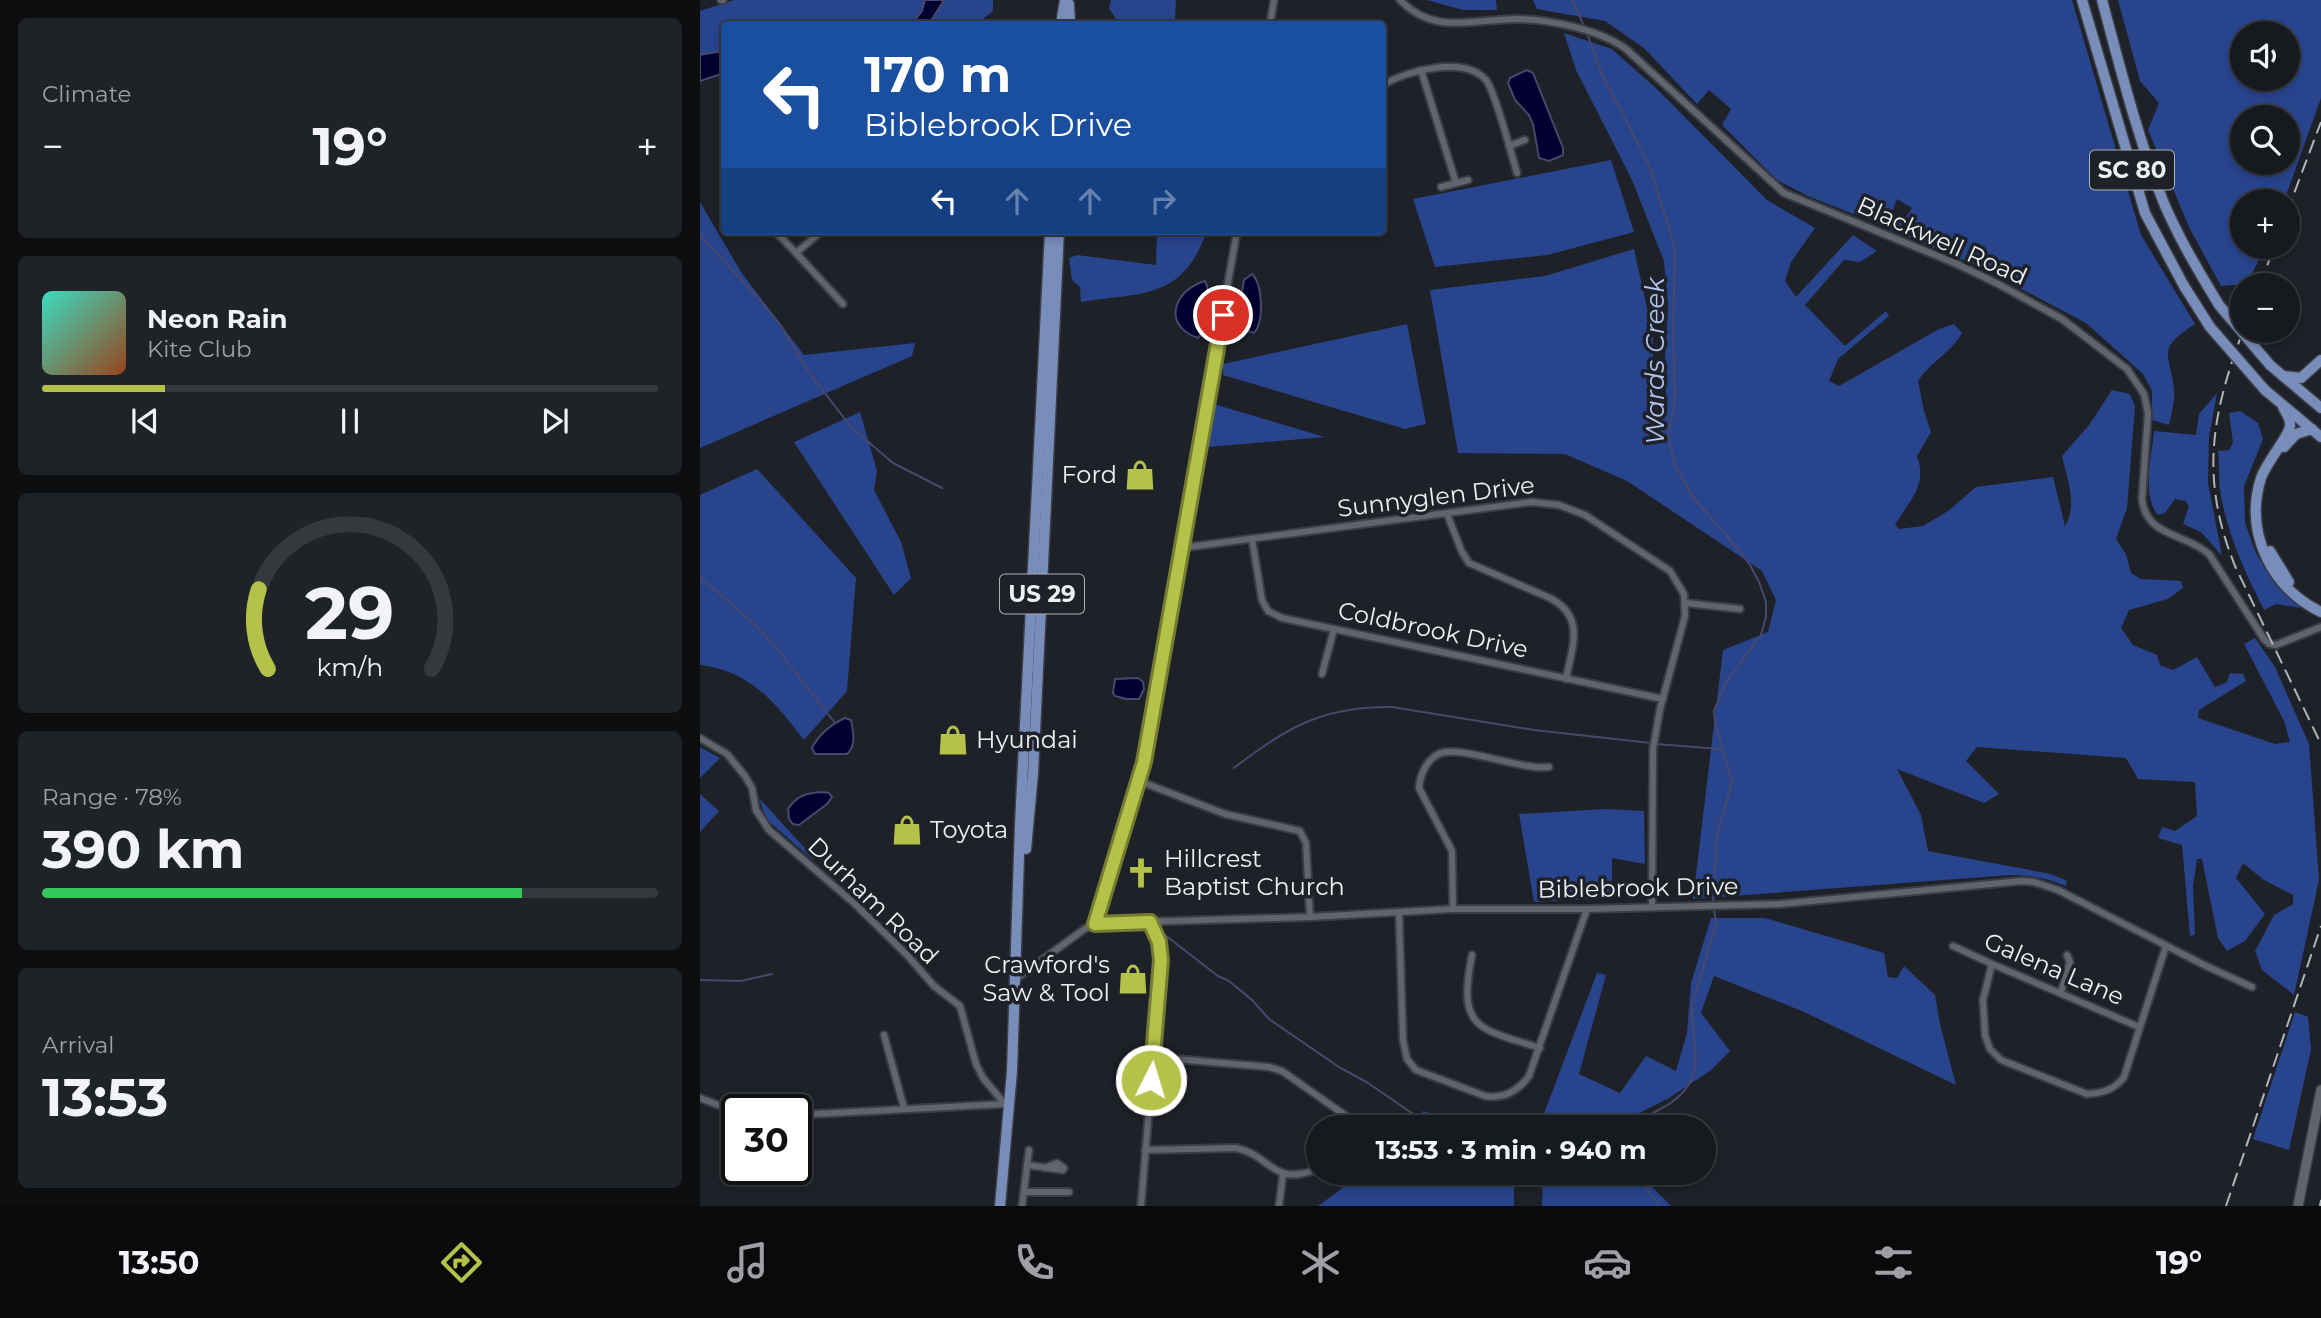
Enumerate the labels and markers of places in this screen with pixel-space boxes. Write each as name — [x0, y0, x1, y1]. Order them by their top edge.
pin — [1193, 285, 1253, 345]
shop icon: Ford — [1123, 458, 1157, 492]
place label: Ford — [1062, 460, 1117, 489]
shop icon: Hyundai — [936, 723, 970, 757]
place label: Hyundai — [976, 725, 1078, 754]
shop icon: Toyota — [890, 813, 924, 847]
place label: Toyota — [930, 815, 1008, 844]
place label: Hillcrest Baptist Church — [1164, 844, 1345, 901]
church icon: Hillcrest Baptist Church — [1124, 856, 1158, 890]
place label: Crawford's Saw & Tool — [983, 950, 1110, 1007]
shop icon: Crawford's Saw & Tool — [1116, 962, 1150, 996]

